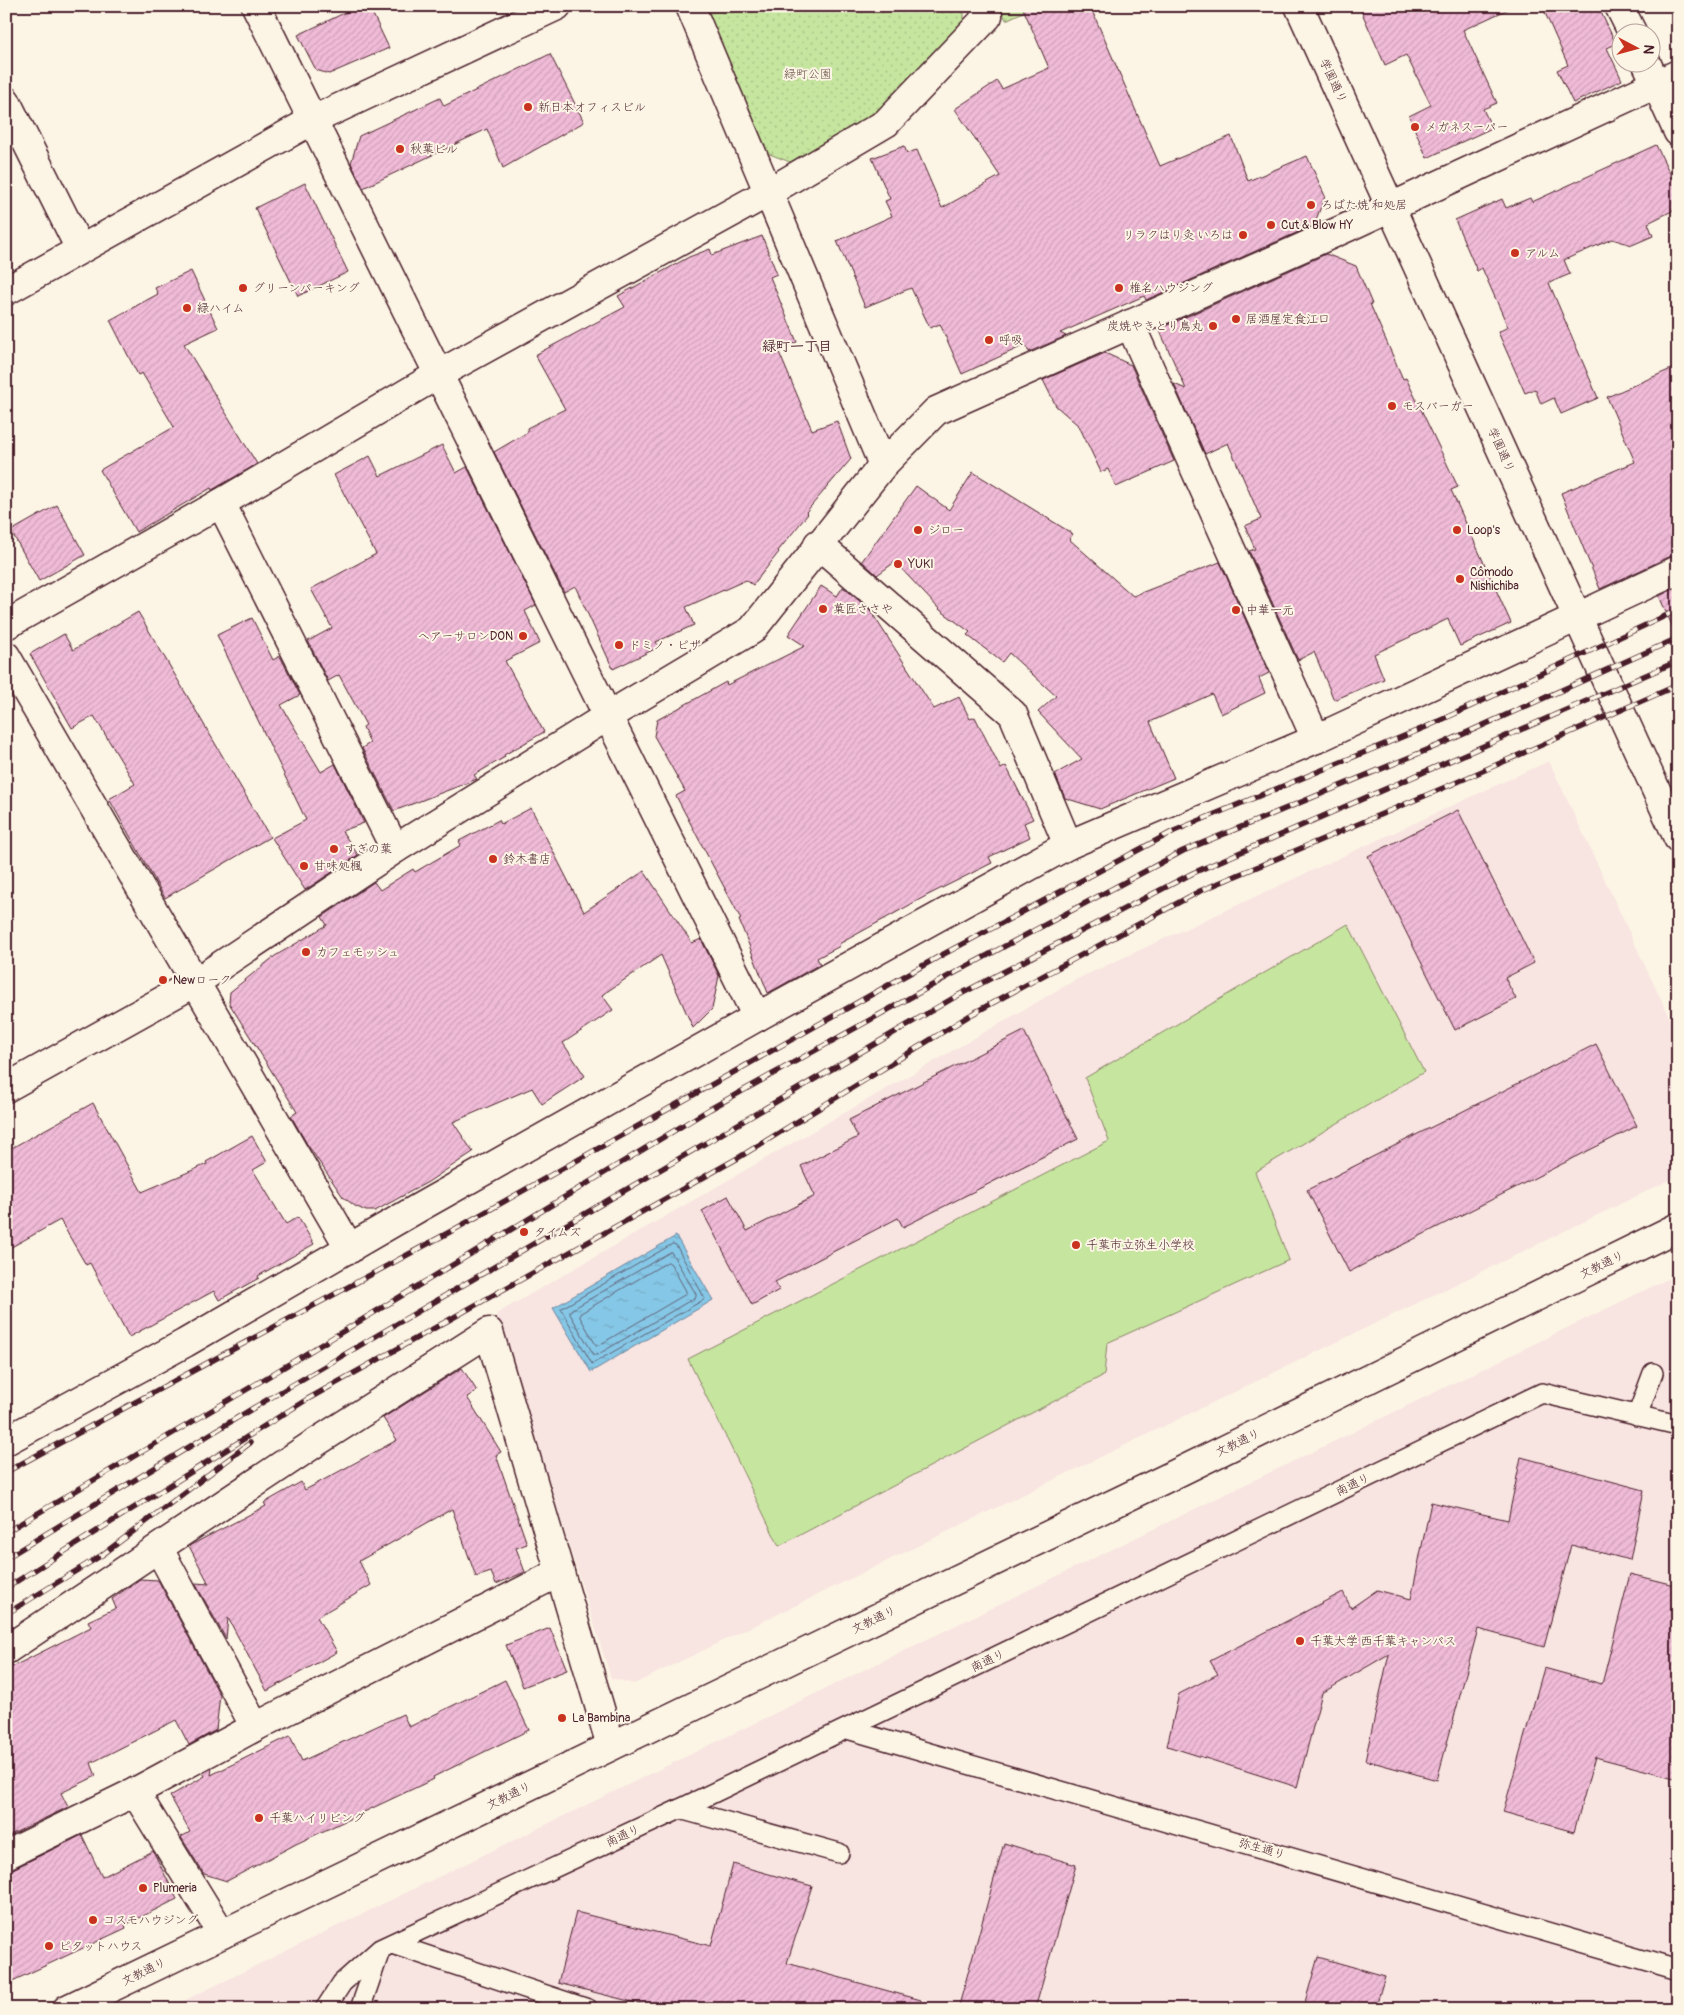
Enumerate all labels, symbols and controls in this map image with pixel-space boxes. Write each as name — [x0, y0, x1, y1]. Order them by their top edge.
north arrow — [1612, 22, 1662, 72]
text: N — [1639, 44, 1657, 55]
street label: 学園通り — [1316, 56, 1350, 106]
park label: 緑町公園 — [784, 67, 832, 82]
place label: 新日本オフィスビル — [538, 100, 646, 115]
marker: 新日本オフィスビル — [522, 101, 534, 113]
place label: メガネスーパー — [1425, 120, 1508, 135]
marker: メガネスーパー — [1409, 121, 1421, 133]
place label: 秋葉ビル — [410, 142, 458, 157]
marker: 秋葉ビル — [394, 143, 406, 155]
place label: ろばた焼 和処居 — [1321, 198, 1408, 213]
marker: ろばた焼 和処居 — [1305, 199, 1317, 211]
place label: Cut & Blow HY — [1281, 218, 1353, 233]
marker: Cut & Blow HY — [1265, 219, 1277, 231]
place label: リラクはり灸 いろは — [1123, 228, 1233, 243]
marker: リラクはり灸 いろは — [1237, 229, 1249, 241]
place label: アルム — [1525, 246, 1560, 261]
marker: アルム — [1509, 247, 1521, 259]
place label: グリーンパーキング — [253, 281, 360, 296]
place label: 椎名ハウジング — [1129, 281, 1213, 296]
marker: グリーンパーキング — [237, 282, 249, 294]
marker: 椎名ハウジング — [1113, 282, 1125, 294]
place label: 緑ハイム — [197, 301, 245, 316]
marker: 緑ハイム — [181, 302, 193, 314]
place label: 居酒屋定食江口 — [1246, 312, 1330, 327]
marker: 居酒屋定食江口 — [1230, 313, 1242, 325]
place label: 炭焼やきとり鳥丸 — [1107, 319, 1203, 334]
marker: 炭焼やきとり鳥丸 — [1207, 320, 1219, 332]
place label: 呼吸 — [999, 333, 1023, 348]
marker: 呼吸 — [983, 334, 995, 346]
district label: 緑町一丁目 — [762, 338, 832, 355]
place label: モスバーガー — [1402, 399, 1474, 414]
marker: モスバーガー — [1386, 400, 1398, 412]
street label: 学園通り — [1484, 425, 1518, 475]
place label: ジロー — [928, 523, 964, 538]
place label: Loop's — [1467, 523, 1501, 538]
marker: ジロー — [912, 524, 924, 536]
marker: Loop's — [1451, 524, 1463, 536]
place label: YUKI — [907, 557, 934, 572]
marker: YUKI — [892, 558, 904, 570]
place label: Cômodo Nishichiba — [1470, 565, 1519, 594]
marker: Cômodo Nishichiba — [1454, 573, 1466, 585]
place label: 菓匠ささや — [833, 602, 893, 617]
marker: 菓匠ささや — [817, 603, 829, 615]
place label: 中華一元 — [1246, 603, 1294, 618]
marker: 中華一元 — [1230, 604, 1242, 616]
place label: ヘアーサロンDON — [418, 629, 513, 644]
marker: ヘアーサロンDON — [517, 630, 529, 642]
place label: ドミノ・ピザ — [629, 638, 701, 653]
marker: ドミノ・ピザ — [613, 639, 625, 651]
place label: すぎの葉 — [344, 842, 392, 857]
marker: すぎの葉 — [328, 843, 340, 855]
place label: 鈴木書店 — [503, 852, 551, 867]
marker: 鈴木書店 — [487, 853, 499, 865]
place label: 甘味処楓 — [314, 859, 362, 874]
marker: 甘味処楓 — [298, 860, 310, 872]
place label: カフェモッシュ — [316, 945, 399, 960]
marker: カフェモッシュ — [300, 946, 312, 958]
place label: Newローク — [173, 973, 231, 988]
marker: Newローク — [157, 974, 169, 986]
place label: タイムズ — [534, 1225, 581, 1240]
marker: タイムズ — [518, 1226, 530, 1238]
place label: 千葉市立弥生小学校 — [1086, 1238, 1194, 1253]
marker: 千葉市立弥生小学校 — [1070, 1239, 1082, 1251]
street label: 文教通り — [1577, 1248, 1627, 1282]
street label: 文教通り — [1213, 1426, 1263, 1460]
street label: 南通り — [1334, 1470, 1372, 1500]
street label: 文教通り — [849, 1603, 899, 1637]
place label: 千葉大学 西千葉キャンパス — [1310, 1634, 1456, 1649]
marker: 千葉大学 西千葉キャンパス — [1294, 1635, 1306, 1647]
street label: 南通り — [969, 1646, 1007, 1676]
place label: La Bambina — [572, 1711, 631, 1726]
marker: La Bambina — [556, 1712, 568, 1724]
street label: 文教通り — [484, 1779, 534, 1813]
place label: 千葉ハイリビング — [269, 1811, 365, 1826]
marker: 千葉ハイリビング — [253, 1812, 265, 1824]
street label: 南通り — [604, 1822, 642, 1850]
street label: 弥生通り — [1237, 1835, 1287, 1863]
place label: Plumeria — [153, 1881, 197, 1896]
marker: Plumeria — [137, 1882, 149, 1894]
place label: コスモハウジング — [103, 1913, 199, 1928]
marker: コスモハウジング — [87, 1914, 99, 1926]
place label: ピタットハウス — [59, 1939, 142, 1954]
marker: ピタットハウス — [43, 1940, 55, 1952]
street label: 文教通り — [119, 1955, 169, 1989]

